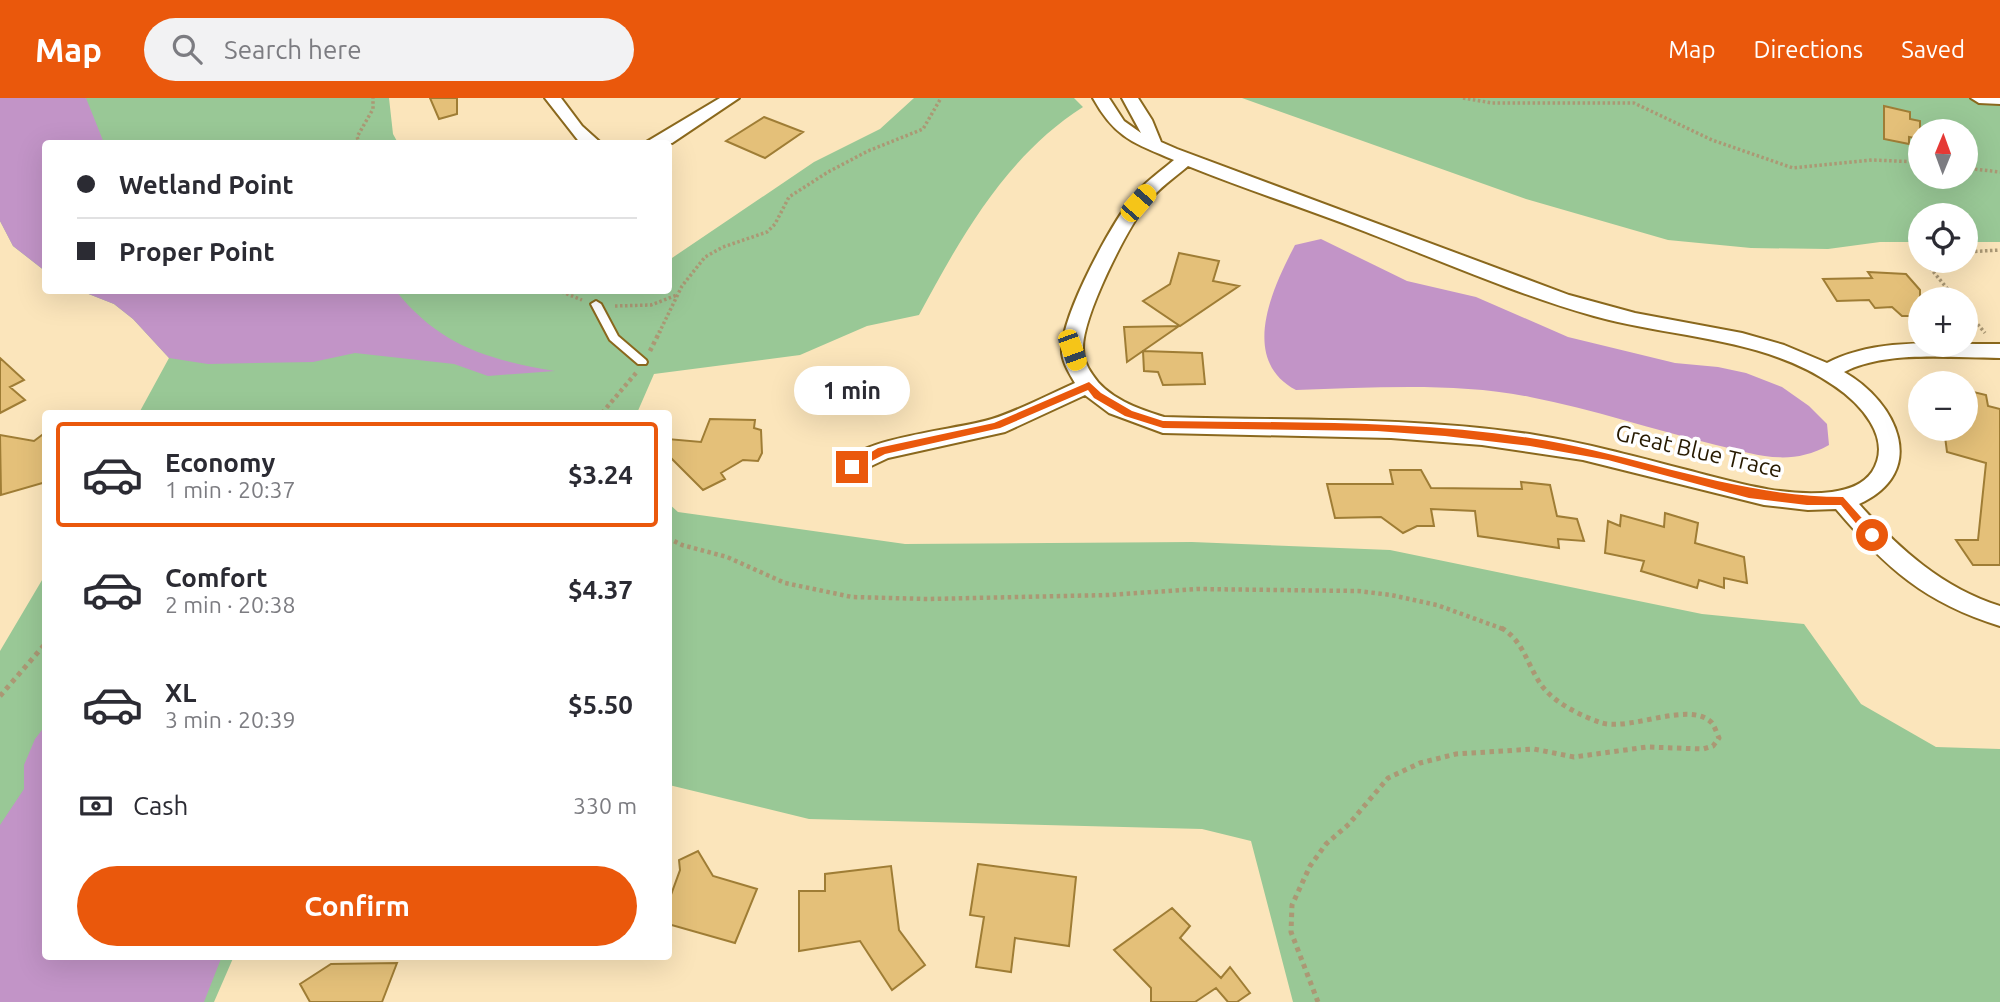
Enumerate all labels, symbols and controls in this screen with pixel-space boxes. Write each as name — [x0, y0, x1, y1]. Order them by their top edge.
search box — [144, 18, 634, 81]
icon: search — [168, 30, 206, 68]
text: Map — [35, 31, 102, 68]
text: Search here — [224, 35, 362, 64]
text: Map — [1668, 36, 1715, 63]
text: Directions — [1753, 36, 1863, 63]
text: Saved — [1901, 36, 1965, 63]
north arrow — [1908, 119, 1978, 189]
map controls — [1908, 119, 1978, 441]
text: Wetland Point — [119, 170, 294, 199]
car — [1117, 180, 1160, 226]
button: locate — [1908, 203, 1978, 273]
text: Proper Point — [119, 237, 274, 266]
button: + — [1908, 287, 1978, 357]
car — [1055, 327, 1090, 373]
callout: 1 min — [794, 366, 910, 414]
button: − — [1908, 371, 1978, 441]
text: 1 min — [823, 378, 881, 403]
street label: Great Blue Trace — [1613, 419, 1785, 482]
icon: car — [81, 443, 144, 506]
text: Economy — [165, 448, 275, 477]
route end — [836, 451, 868, 483]
text: $3.24 — [568, 460, 633, 489]
text: 1 min · 20:37 — [165, 477, 296, 502]
route start — [1856, 519, 1888, 551]
icon: car — [81, 558, 144, 621]
text: Comfort — [165, 563, 268, 592]
text: $4.37 — [568, 575, 633, 604]
text: 2 min · 20:38 — [165, 592, 296, 617]
icon: car — [81, 673, 144, 736]
text: XL — [165, 678, 196, 707]
text: $5.50 — [568, 690, 633, 719]
text: 3 min · 20:39 — [165, 707, 296, 732]
icon: cash — [77, 787, 115, 825]
text: Cash — [133, 791, 188, 820]
text: 330 m — [573, 793, 637, 818]
button: Confirm — [77, 866, 637, 946]

